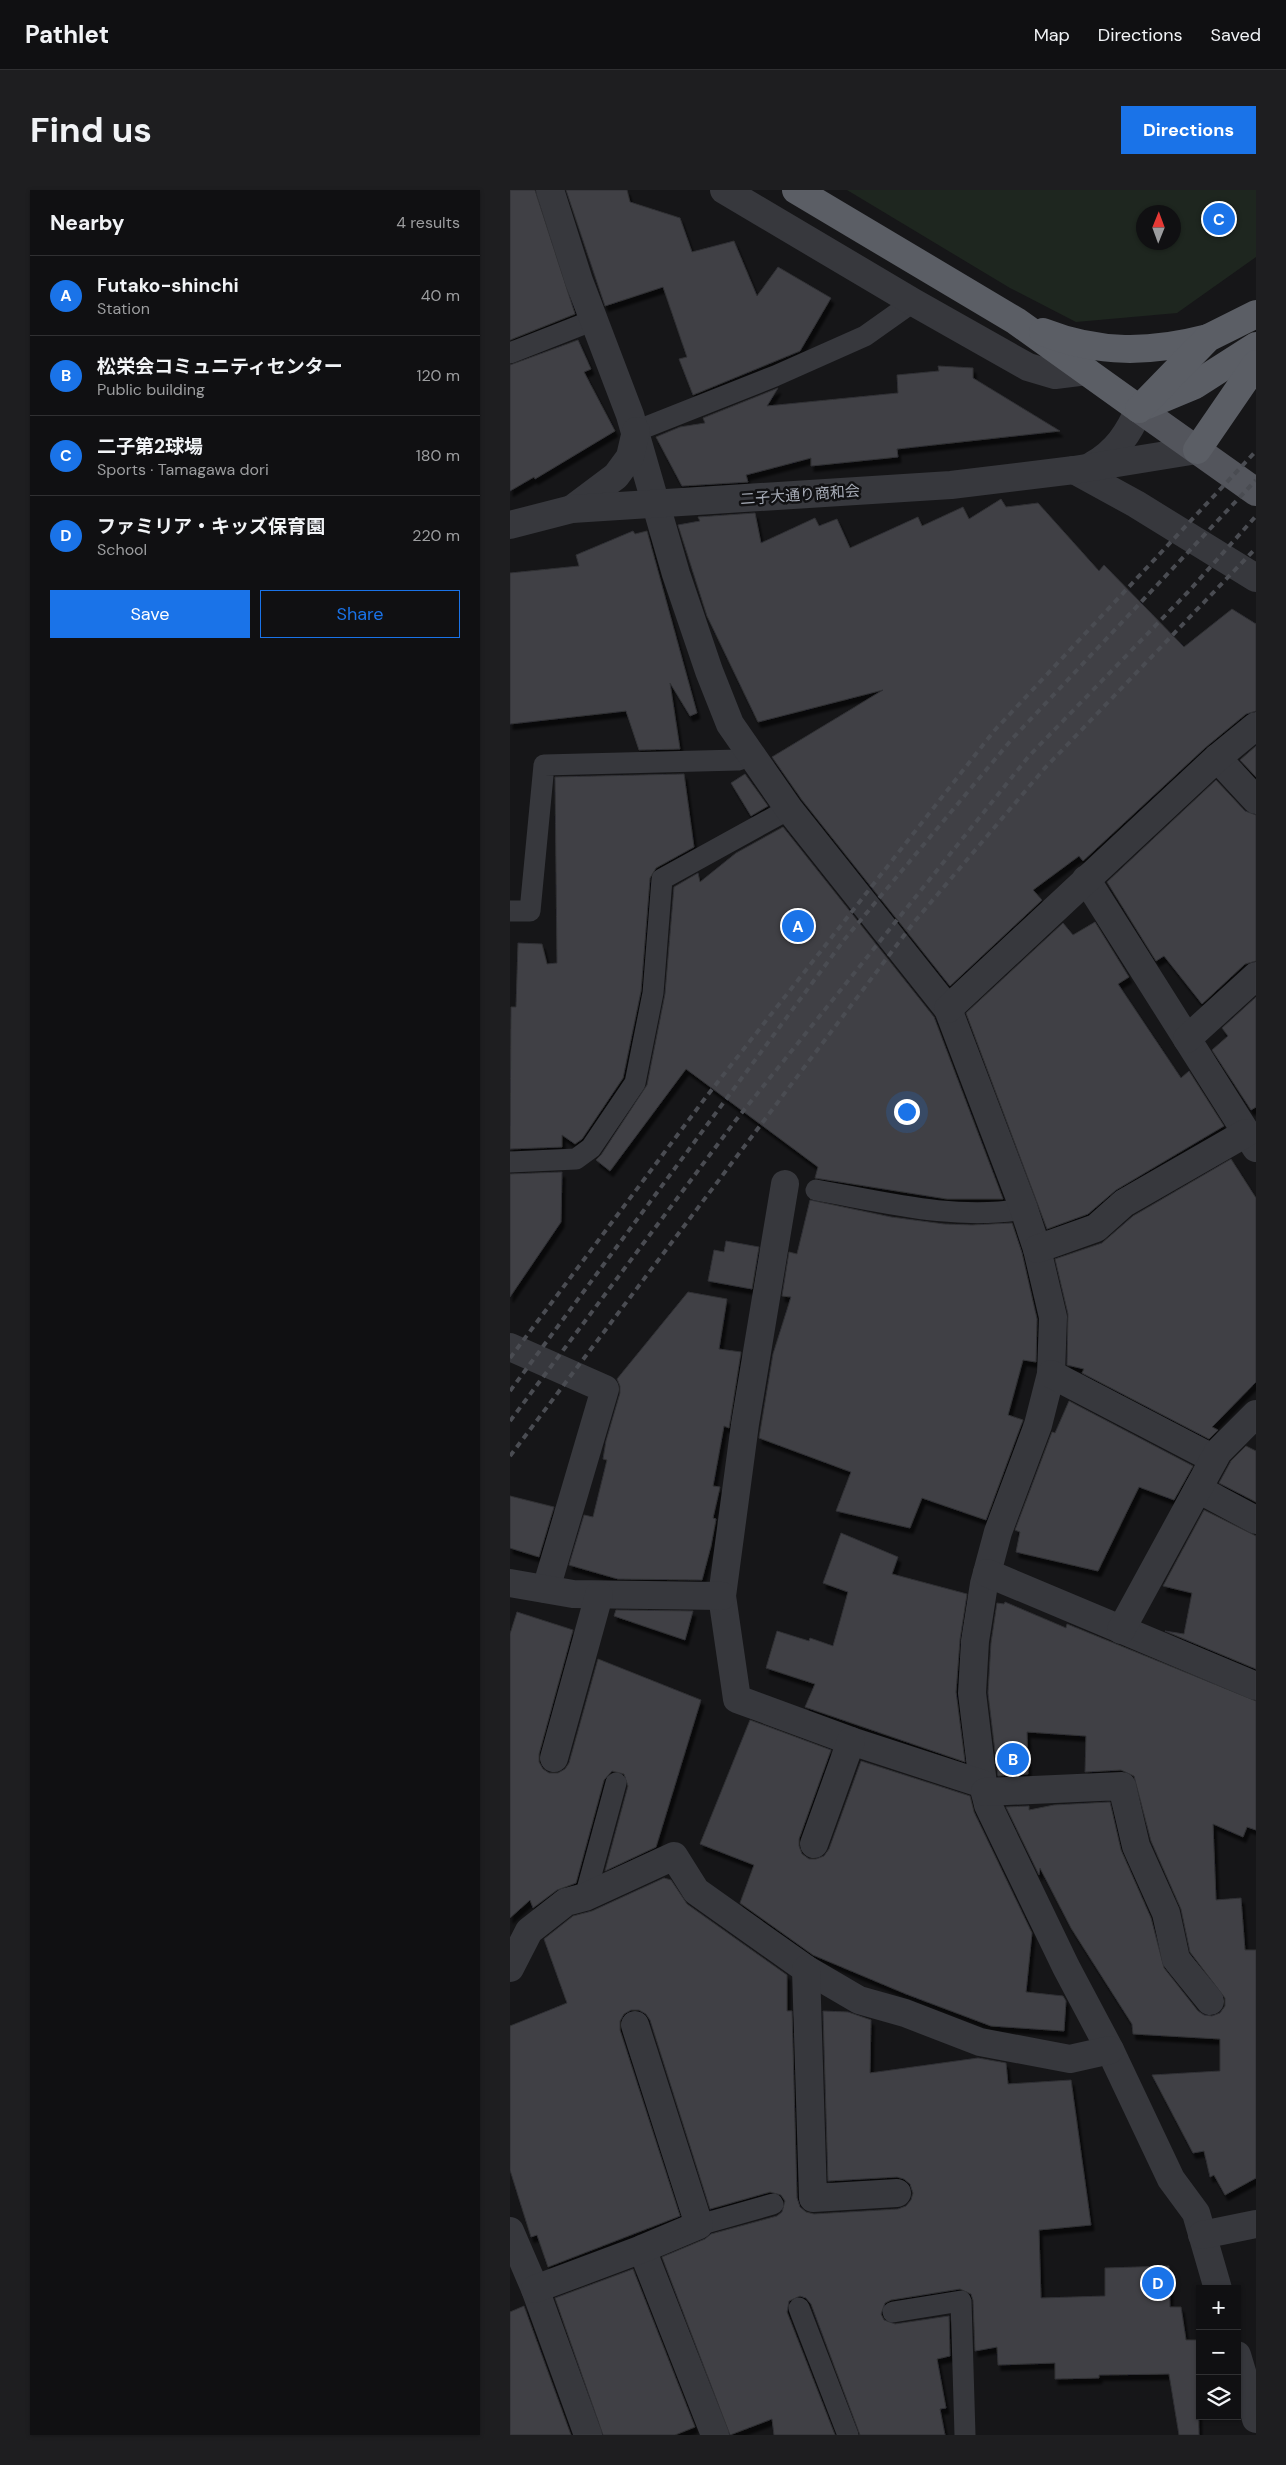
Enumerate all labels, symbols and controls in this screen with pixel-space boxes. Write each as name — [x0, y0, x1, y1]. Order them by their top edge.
text: Pathlet — [25, 19, 109, 50]
text: Map — [1034, 23, 1070, 47]
text: Directions — [1098, 23, 1183, 47]
text: Saved — [1211, 23, 1261, 47]
button: Directions — [1121, 106, 1256, 154]
text: Find us — [30, 107, 152, 153]
pin: C — [1203, 200, 1235, 238]
north arrow — [1136, 205, 1181, 250]
text: Nearby — [50, 209, 124, 237]
text: 4 results — [396, 212, 460, 233]
text: Futako-shinchi — [97, 273, 239, 298]
text: A — [60, 285, 72, 306]
text: 40 m — [421, 285, 460, 306]
text: Station — [97, 298, 150, 319]
text: 松栄会コミュニティセンター — [97, 354, 343, 379]
text: B — [61, 365, 71, 386]
text: 120 m — [416, 365, 460, 386]
text: Public building — [97, 379, 205, 400]
text: 二子第2球場 — [97, 434, 203, 459]
text: C — [60, 445, 72, 466]
text: 180 m — [416, 445, 460, 466]
text: Sports · Tamagawa dori — [97, 459, 269, 480]
street label: 二子大通り商和会 — [739, 481, 861, 509]
text: ファミリア・キッズ保育園 — [97, 514, 325, 539]
text: D — [60, 525, 72, 546]
text: 220 m — [412, 525, 460, 546]
text: School — [97, 539, 147, 560]
button: Save — [50, 590, 250, 638]
button: Share — [260, 590, 460, 638]
pin: A — [782, 907, 814, 945]
your location — [894, 1099, 920, 1125]
pin: B — [997, 1740, 1029, 1778]
pin: D — [1142, 2264, 1174, 2302]
map controls — [1196, 2285, 1241, 2420]
button: + — [1196, 2285, 1241, 2330]
button: − — [1196, 2330, 1241, 2375]
button: layers — [1196, 2375, 1241, 2420]

